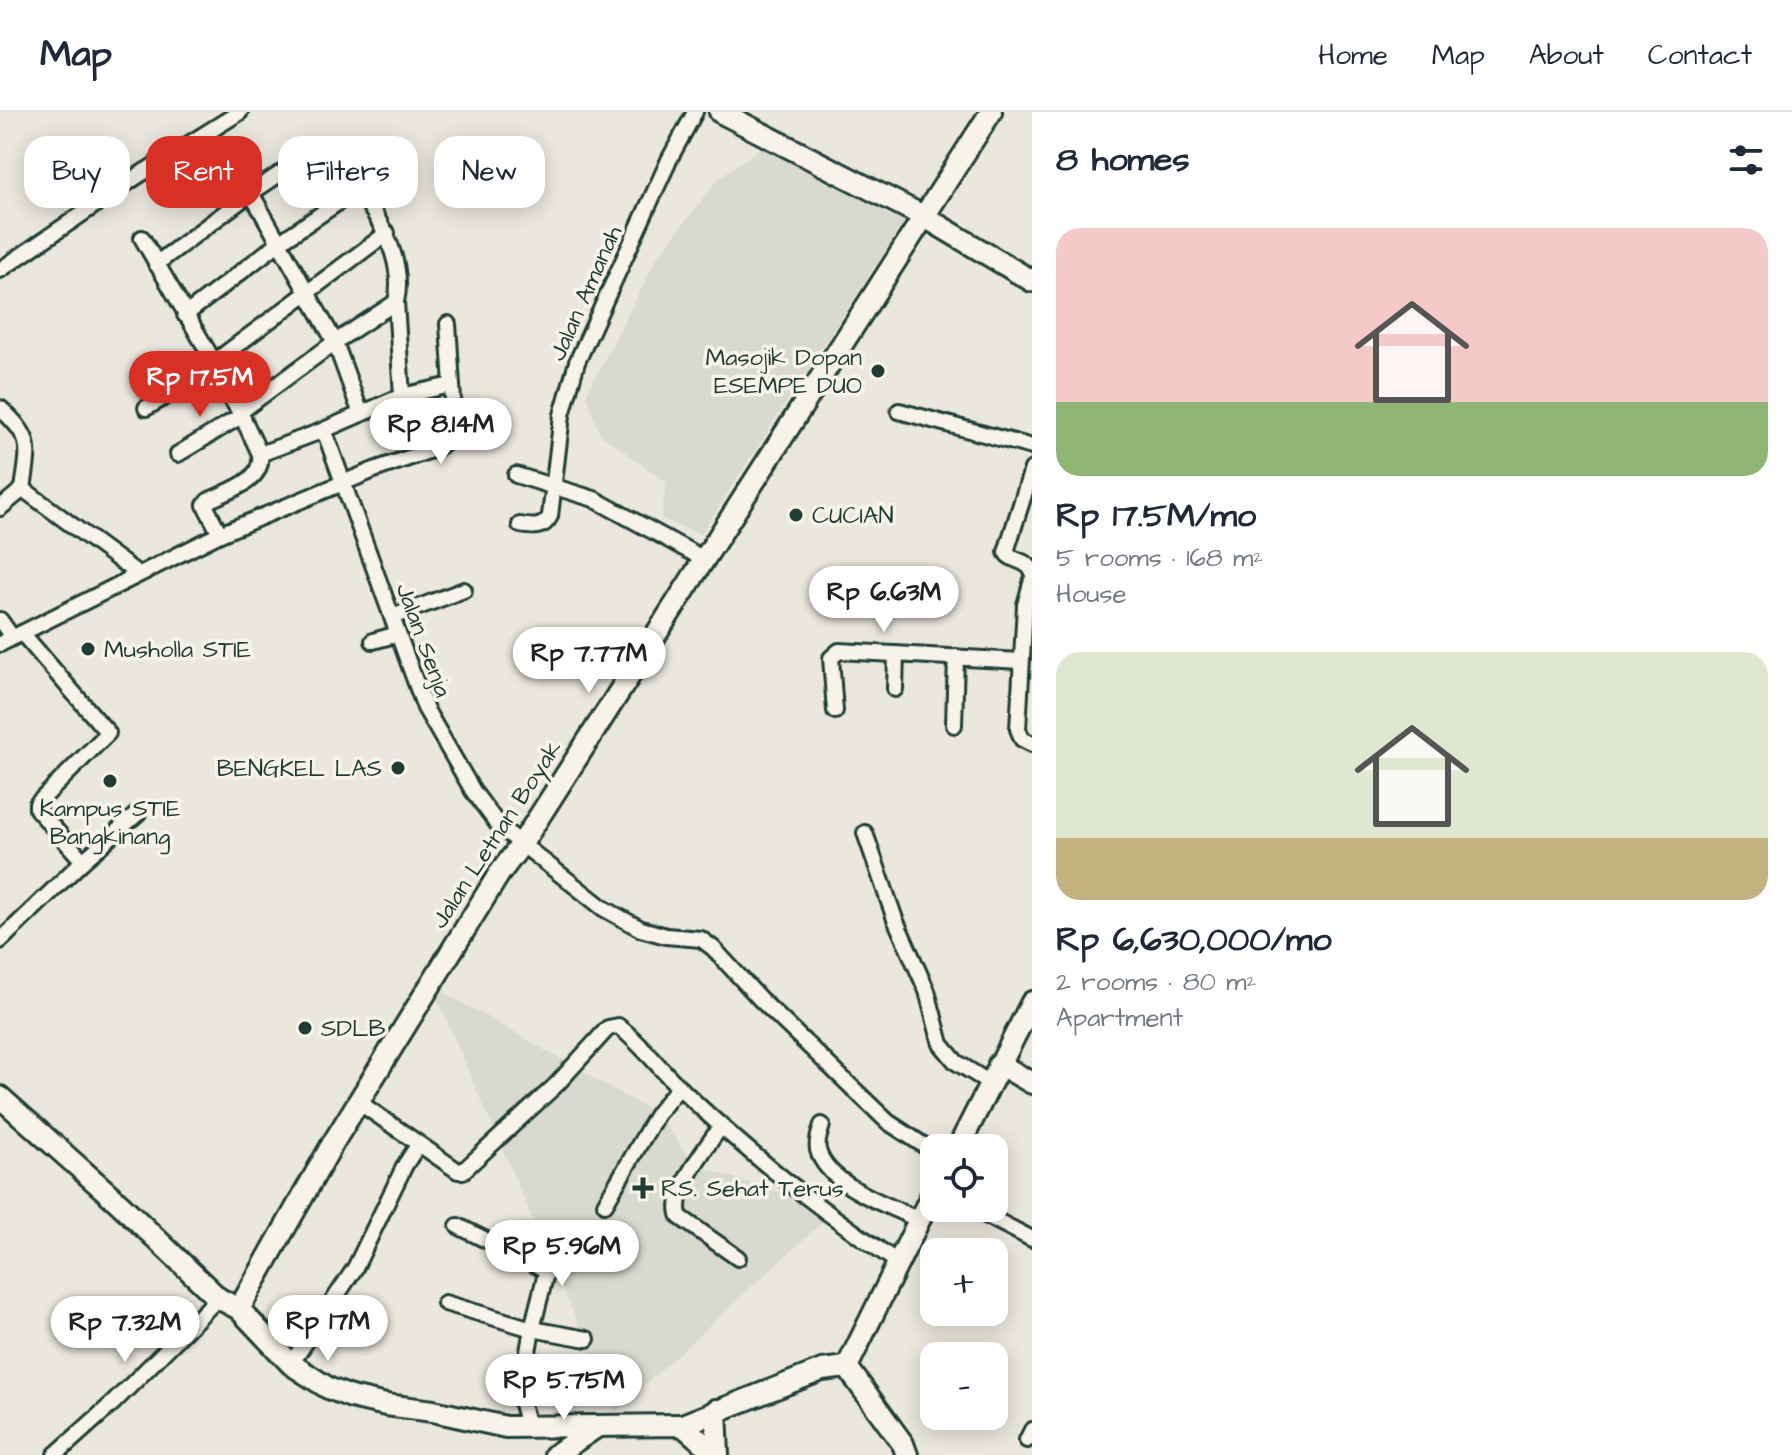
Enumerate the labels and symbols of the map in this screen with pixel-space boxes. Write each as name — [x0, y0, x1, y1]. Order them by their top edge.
street label: Jalan Amanah — [541, 220, 631, 366]
place label: Masojik Dopan ESEMPE DUO — [706, 341, 862, 403]
pin: Rp 17.5M — [117, 351, 283, 419]
marker: Masojik Dopan ESEMPE DUO — [869, 362, 887, 380]
pin: Rp 8.14M — [358, 398, 524, 466]
place label: CUCIAN — [812, 499, 894, 533]
marker: CUCIAN — [787, 506, 805, 524]
pin: Rp 6.63M — [801, 566, 967, 634]
street label: Jalan Senja — [387, 578, 459, 702]
pin: Rp 7.77M — [506, 627, 672, 695]
place label: Musholla STIE — [104, 633, 251, 667]
marker: Musholla STIE — [79, 640, 97, 658]
street label: Jalan Letnan Boyak — [423, 734, 572, 936]
place label: BENGKEL LAS — [217, 752, 382, 786]
marker: BENGKEL LAS — [389, 759, 407, 777]
marker: Kampus STIE Bangkinang — [101, 772, 119, 790]
place label: Kampus STIE Bangkinang — [40, 792, 180, 855]
place label: SDLB — [321, 1012, 386, 1046]
marker: SDLB — [296, 1019, 314, 1037]
place label: RS. Sehat Terus — [661, 1172, 844, 1206]
marker: RS. Sehat Terus — [632, 1177, 654, 1199]
pin: Rp 5.96M — [479, 1220, 645, 1288]
pin: Rp 17M — [263, 1295, 393, 1363]
pin: Rp 7.32M — [42, 1296, 208, 1364]
pin: Rp 5.75M — [481, 1354, 647, 1422]

